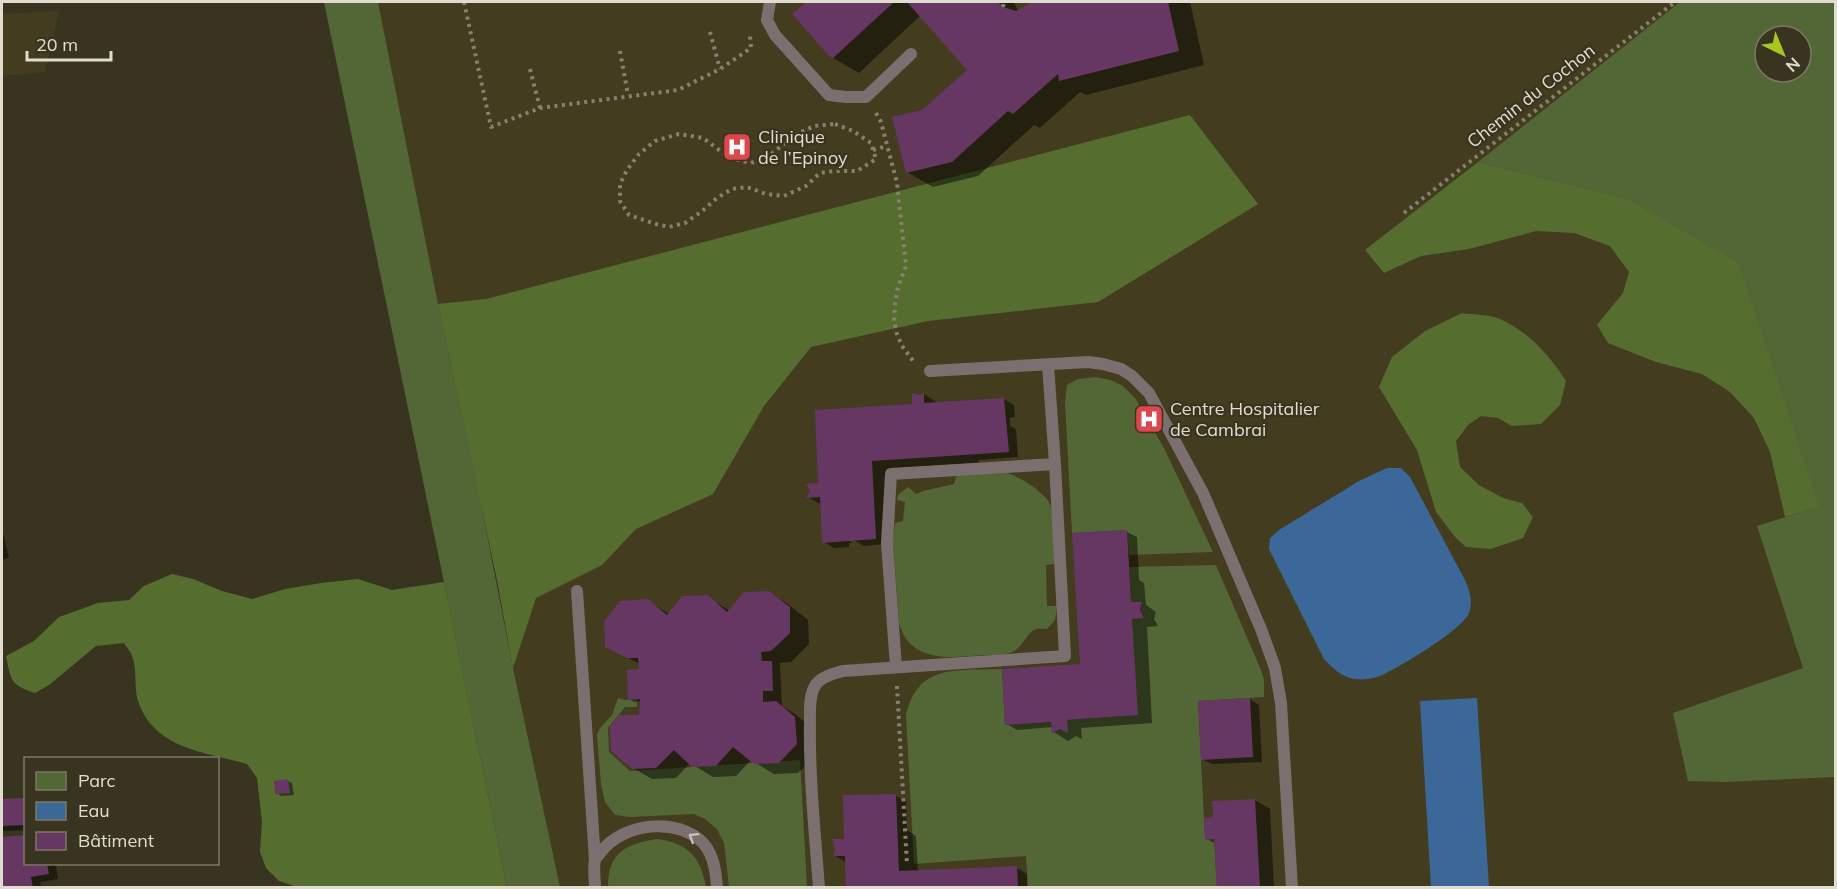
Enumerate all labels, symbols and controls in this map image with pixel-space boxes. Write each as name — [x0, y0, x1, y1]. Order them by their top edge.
scale bar — [27, 24, 111, 62]
north arrow — [1753, 24, 1813, 84]
text: 20 m — [36, 33, 78, 56]
street label: Chemin du Cochon — [1462, 38, 1599, 153]
text: N — [1782, 54, 1804, 76]
place label: Clinique de l’Epinoy — [758, 125, 848, 169]
hospital icon: Clinique de l’Epinoy — [721, 131, 753, 163]
place label: Centre Hospitalier de Cambrai — [1170, 397, 1320, 441]
hospital icon: Centre Hospitalier de Cambrai — [1133, 403, 1165, 435]
legend — [24, 757, 219, 865]
text: Parc — [78, 769, 116, 792]
text: Eau — [78, 799, 110, 822]
text: Bâtiment — [78, 829, 154, 852]
one-way arrow — [689, 834, 700, 845]

